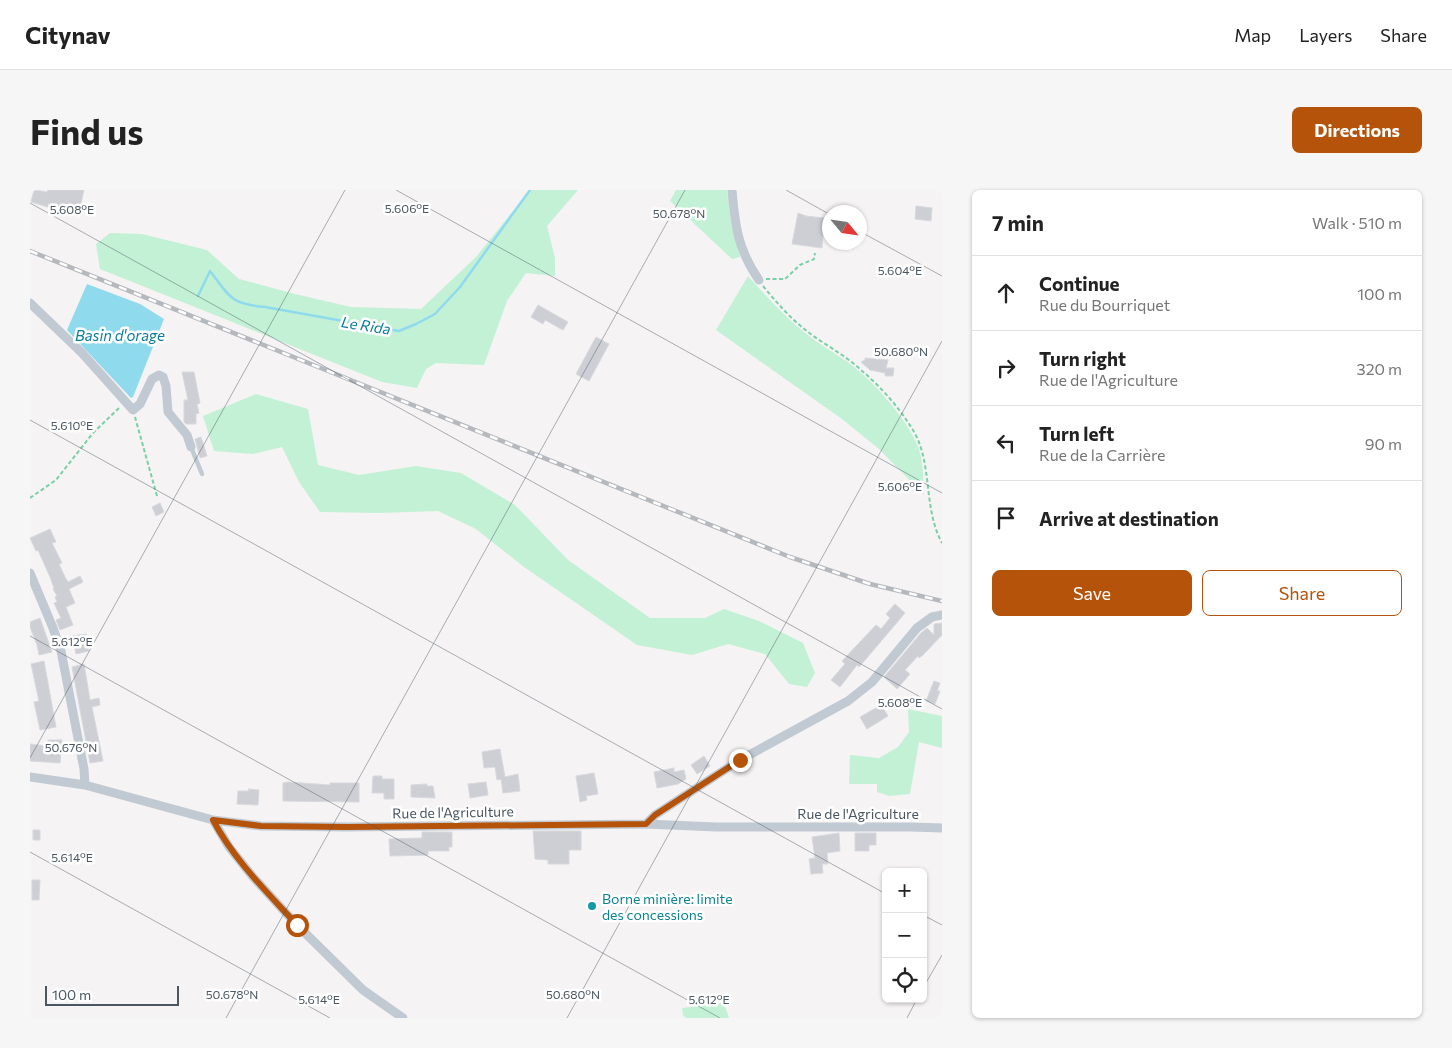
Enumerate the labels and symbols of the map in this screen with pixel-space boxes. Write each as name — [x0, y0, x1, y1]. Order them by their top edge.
text: 5.606°E — [385, 201, 429, 215]
text: 5.608°E — [50, 202, 94, 216]
north arrow — [822, 205, 867, 250]
text: 50.678°N — [653, 206, 705, 220]
text: 5.604°E — [878, 263, 922, 277]
water label: Le Rida — [340, 312, 392, 338]
water label: Basin d'orage — [75, 326, 165, 344]
text: 50.680°N — [874, 344, 928, 358]
text: 5.610°E — [51, 418, 93, 432]
text: 5.606°E — [878, 479, 922, 493]
text: 5.612°E — [51, 634, 93, 648]
text: 5.608°E — [878, 695, 922, 709]
text: 50.676°N — [45, 740, 97, 754]
route end — [729, 749, 752, 772]
street label: Rue de l'Agriculture — [392, 802, 514, 822]
street label: Rue de l'Agriculture — [797, 805, 919, 822]
text: 5.614°E — [51, 850, 93, 864]
place label: Borne minière: limite des concessions — [602, 890, 733, 923]
marker: Borne minière: limite des concessions — [586, 900, 598, 912]
route start — [286, 914, 309, 937]
scale bar — [45, 983, 179, 1006]
text: 50.678°N — [206, 987, 258, 1001]
text: 50.680°N — [546, 987, 600, 1001]
text: 5.614°E — [298, 992, 340, 1006]
text: 5.612°E — [688, 992, 730, 1006]

